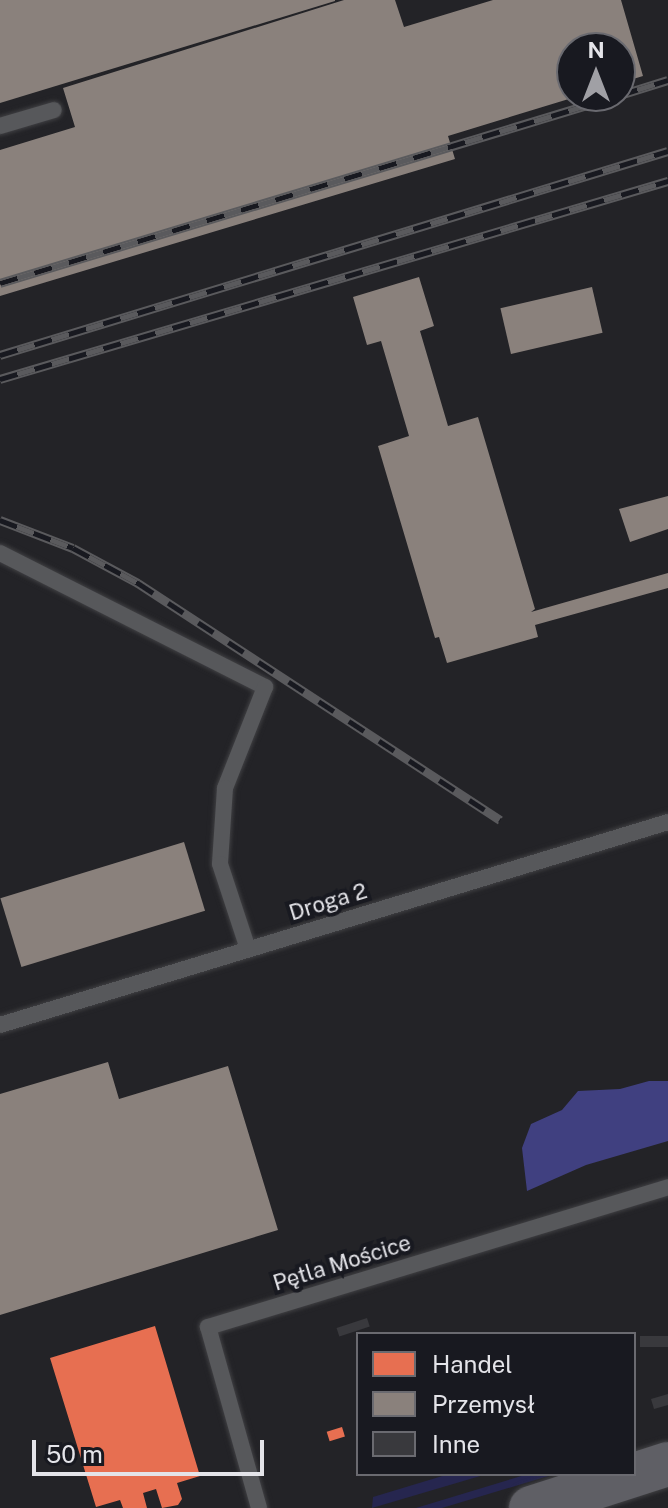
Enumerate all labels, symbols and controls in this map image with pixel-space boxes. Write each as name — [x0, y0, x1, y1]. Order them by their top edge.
north arrow — [556, 32, 636, 112]
text: N — [587, 37, 605, 63]
street label: Droga 2 — [286, 878, 370, 926]
street label: Pętla Mościce — [270, 1229, 414, 1297]
legend — [356, 1332, 636, 1476]
text: Handel — [432, 1350, 513, 1378]
text: Przemysł — [432, 1390, 535, 1418]
scale bar — [36, 1424, 268, 1474]
text: Inne — [432, 1430, 480, 1458]
text: 50 m — [46, 1440, 103, 1468]

